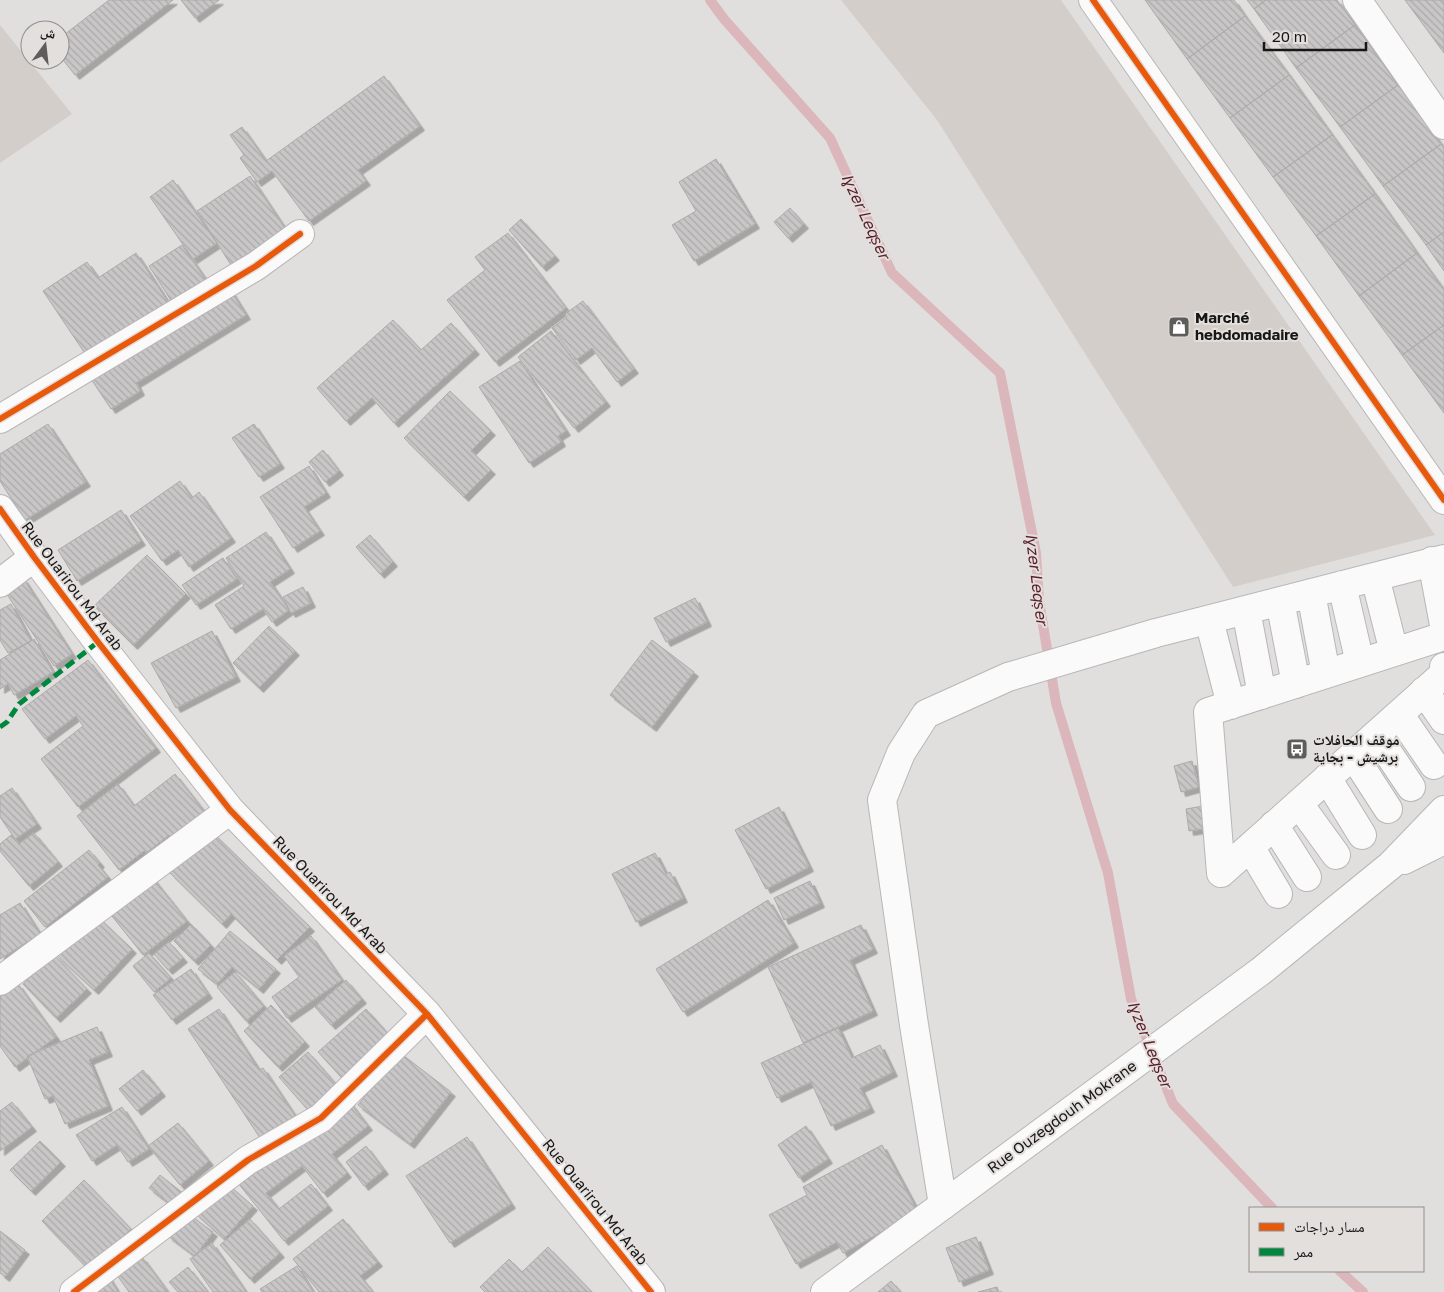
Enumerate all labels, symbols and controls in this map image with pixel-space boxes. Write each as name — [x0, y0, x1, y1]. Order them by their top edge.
north arrow — [20, 20, 70, 70]
scale bar — [1264, 20, 1366, 52]
text: ش — [39, 22, 58, 43]
text: 20 m — [1272, 27, 1307, 45]
water label: Iɣzer Leqṣer — [837, 170, 896, 265]
place label: Marché hebdomadaire — [1195, 308, 1299, 343]
shop icon: Marché hebdomadaire — [1167, 315, 1191, 339]
street label: Rue Ouarirou Md Arab — [18, 517, 127, 653]
water label: Iɣzer Leqṣer — [1021, 532, 1053, 629]
place label: موقف الحافلات برشيش - بجاية — [1313, 730, 1400, 766]
bus stop icon: موقف الحافلات برشيش - بجاية — [1285, 737, 1309, 761]
street label: Rue Ouarirou Md Arab — [270, 832, 392, 957]
water label: Iɣzer Leqṣer — [1123, 997, 1178, 1093]
street label: Rue Ouzegdouh Mokrane — [983, 1056, 1140, 1176]
street label: Rue Ouarirou Md Arab — [539, 1135, 652, 1268]
legend — [1249, 1207, 1424, 1272]
text: مسار دراجات — [1294, 1217, 1365, 1236]
text: ممر — [1293, 1242, 1313, 1261]

